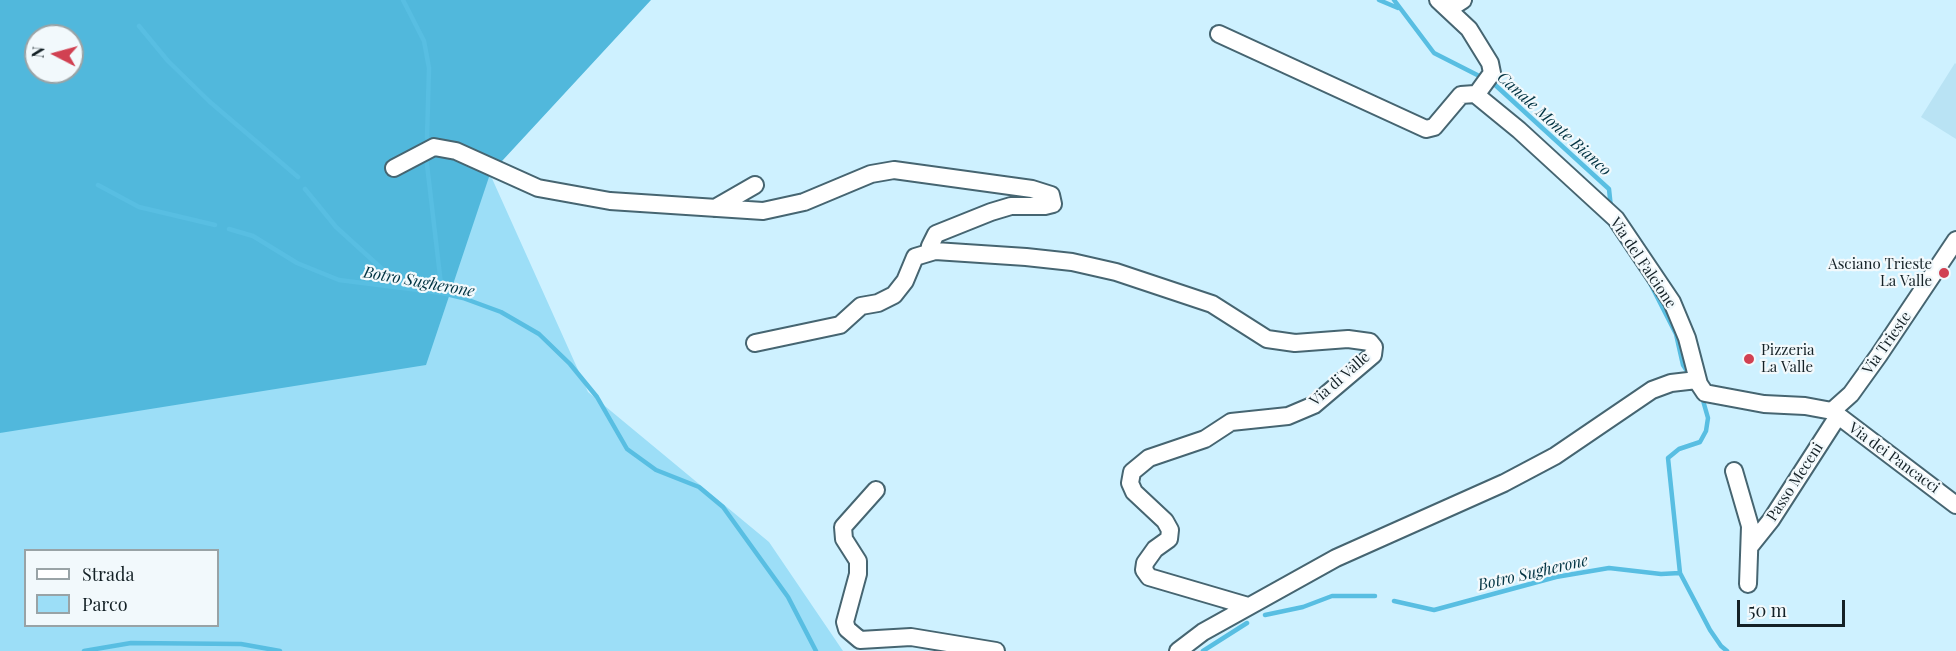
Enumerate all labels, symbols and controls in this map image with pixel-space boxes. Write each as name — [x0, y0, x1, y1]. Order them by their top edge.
north arrow — [24, 24, 84, 84]
text: N — [27, 45, 49, 59]
water label: Canale Monte Bianco — [1493, 68, 1615, 180]
street label: Via del Falcione — [1606, 214, 1680, 312]
place label: Asciano Trieste La Valle — [1828, 255, 1932, 290]
water label: Botro Sugherone — [362, 263, 476, 301]
marker: Asciano Trieste La Valle — [1937, 266, 1951, 280]
street label: Via Trieste — [1859, 308, 1915, 378]
place label: Pizzeria La Valle — [1761, 341, 1815, 376]
street label: Via di Valle — [1306, 348, 1374, 410]
marker: Pizzeria La Valle — [1742, 352, 1756, 366]
street label: Via dei Pancacci — [1845, 419, 1943, 497]
street label: Passo Meceni — [1763, 439, 1827, 525]
legend — [24, 549, 219, 627]
water label: Botro Sugherone — [1476, 551, 1590, 595]
text: Strada — [82, 562, 135, 586]
scale bar — [1740, 588, 1848, 626]
text: Parco — [82, 592, 128, 616]
text: 50 m — [1748, 598, 1787, 622]

